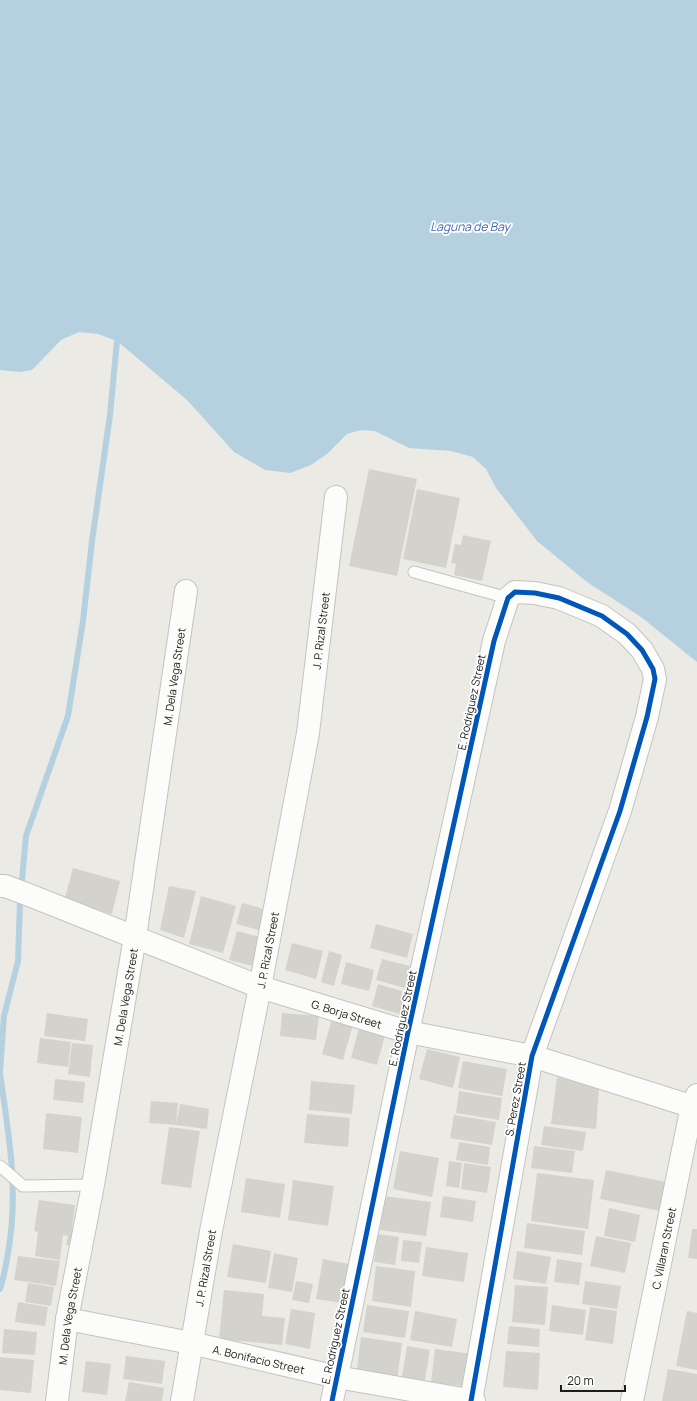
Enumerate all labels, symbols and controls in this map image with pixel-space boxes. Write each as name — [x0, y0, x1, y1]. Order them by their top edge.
water label: Laguna de Bay — [430, 218, 512, 235]
street label: J. P. Rizal Street — [308, 591, 332, 670]
street label: M. Dela Vega Street — [159, 627, 188, 726]
street label: E. Rodriguez Street — [454, 653, 488, 751]
street label: J. P. Rizal Street — [252, 910, 282, 990]
street label: M. Dela Vega Street — [109, 947, 141, 1047]
street label: E. Rodriguez Street — [385, 969, 419, 1067]
street label: G. Borja Street — [310, 996, 384, 1031]
street label: S. Perez Street — [501, 1061, 529, 1137]
street label: C. Villaran Street — [647, 1206, 679, 1291]
street label: J. P. Rizal Street — [191, 1228, 219, 1307]
street label: M. Dela Vega Street — [54, 1266, 84, 1365]
street label: E. Rodriguez Street — [318, 1287, 352, 1385]
street label: A. Bonifacio Street — [211, 1341, 306, 1377]
scale bar — [561, 1367, 625, 1393]
text: 20 m — [567, 1372, 594, 1389]

